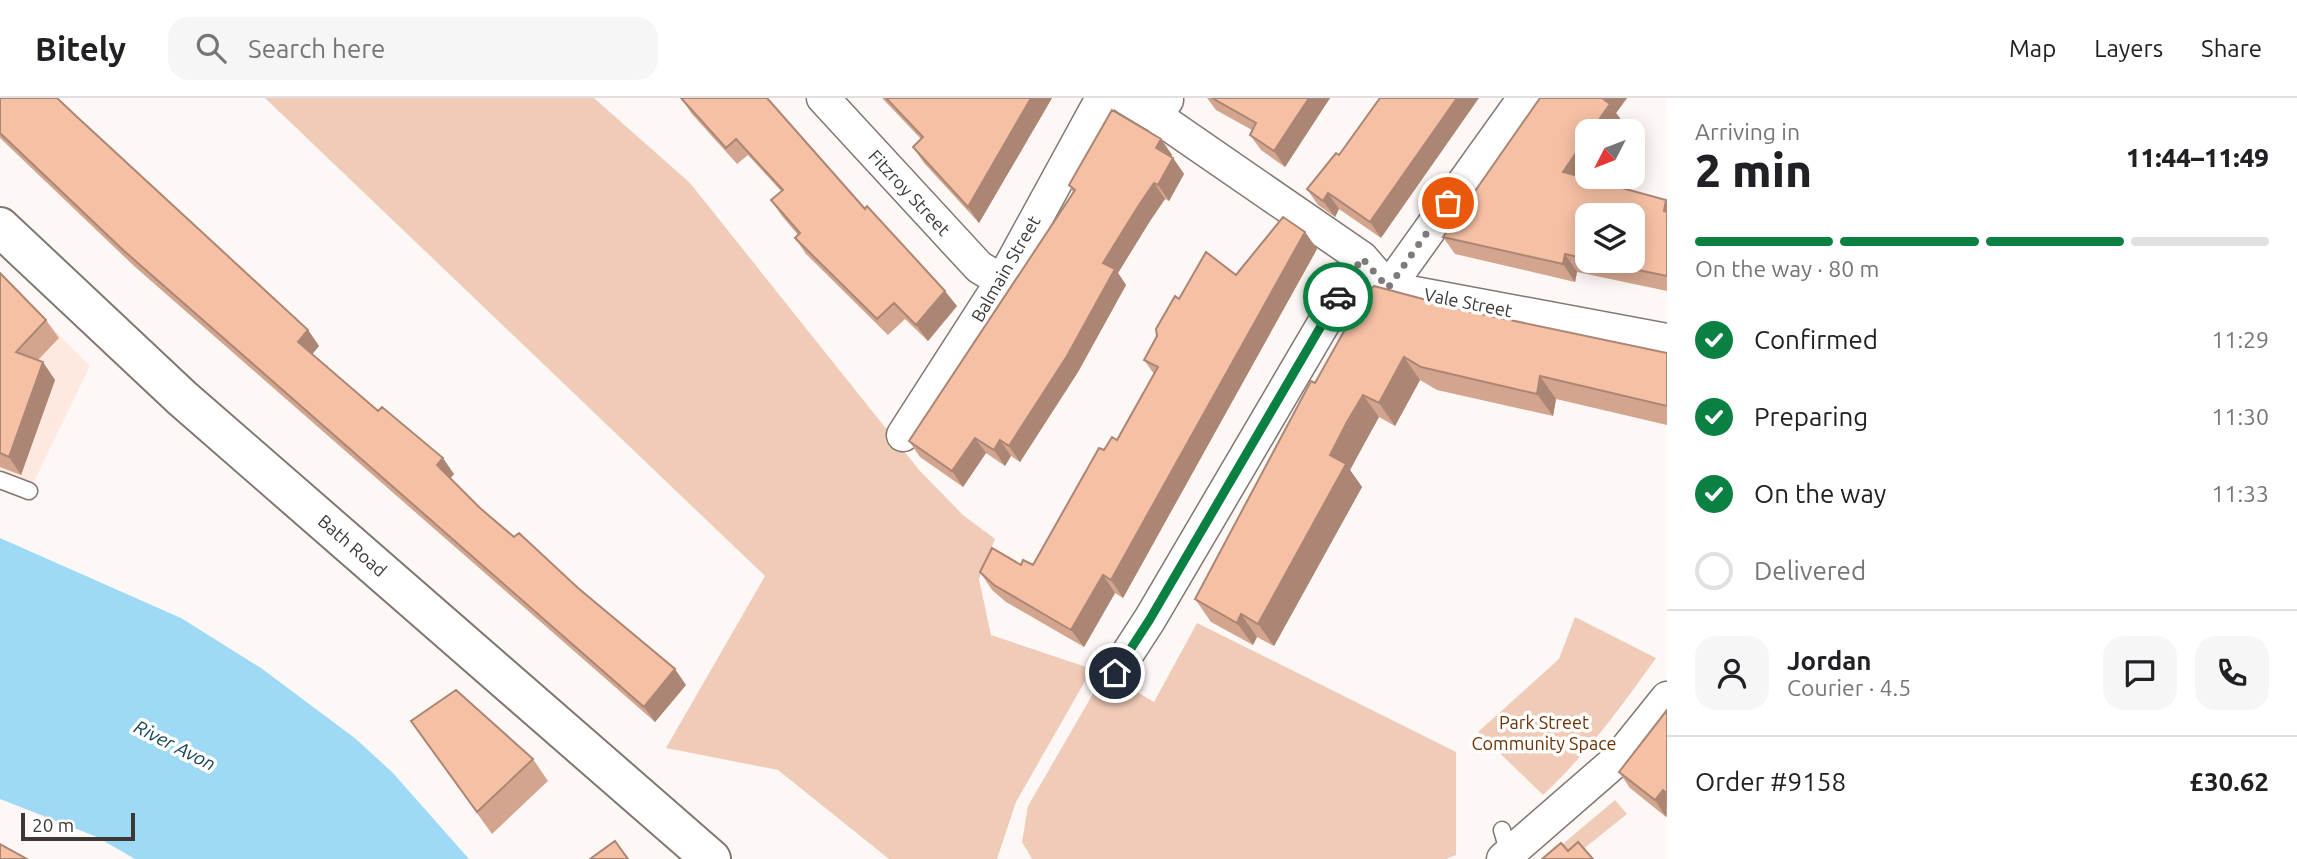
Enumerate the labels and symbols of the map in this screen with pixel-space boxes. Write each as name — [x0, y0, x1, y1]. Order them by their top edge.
north arrow — [1575, 119, 1645, 189]
street label: Fitzroy Street — [865, 145, 954, 239]
pin — [1418, 173, 1478, 233]
street label: Balmain Street — [967, 212, 1044, 325]
courier — [1303, 262, 1373, 332]
street label: Vale Street — [1422, 284, 1514, 320]
street label: Bath Road — [315, 510, 391, 580]
pin — [1085, 643, 1145, 703]
park label: Park Street Community Space — [1472, 712, 1616, 753]
water label: River Avon — [131, 715, 219, 775]
scale bar — [21, 810, 135, 842]

